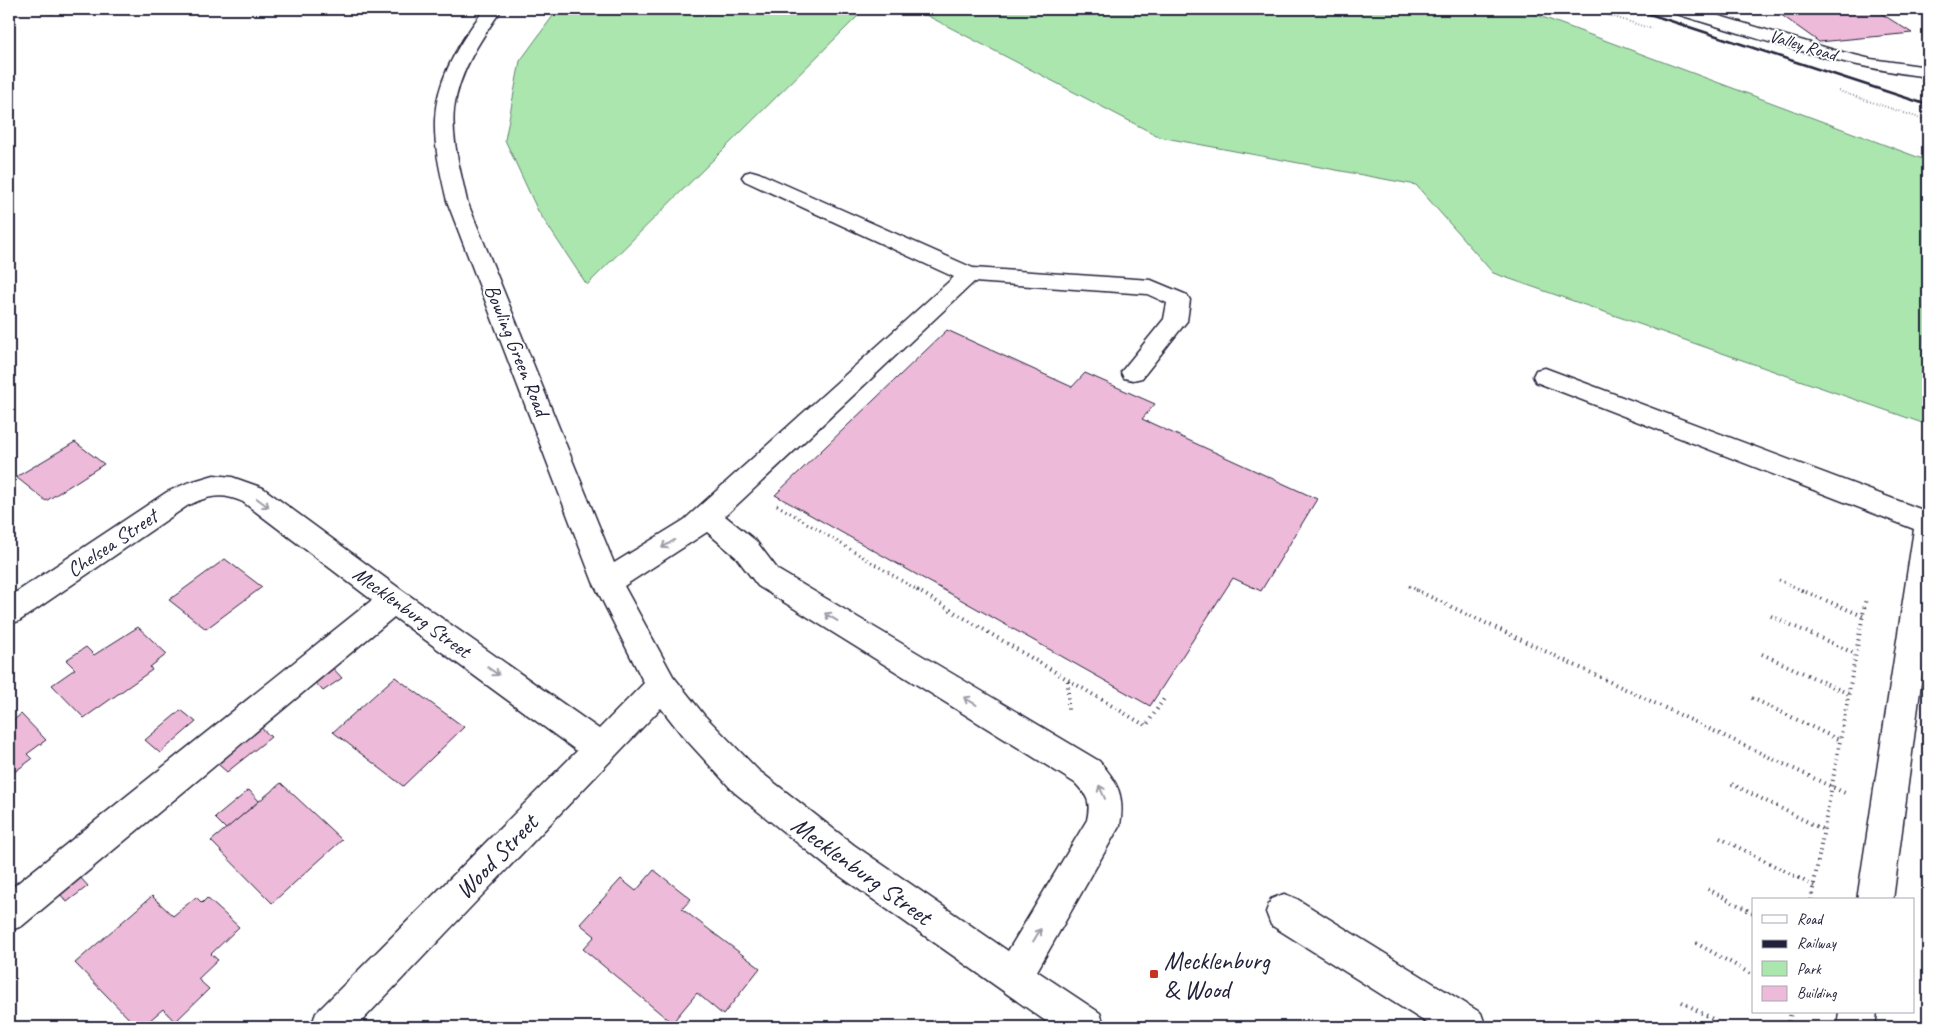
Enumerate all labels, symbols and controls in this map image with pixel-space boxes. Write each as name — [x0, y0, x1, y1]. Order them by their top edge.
street label: Valley Road — [1767, 24, 1842, 66]
street label: Bowling Green Road — [479, 281, 557, 423]
one-way arrow — [256, 497, 269, 508]
street label: Chelsea Street — [62, 502, 165, 583]
one-way arrow — [661, 540, 675, 550]
street label: Mecklenburg Street — [348, 561, 478, 665]
one-way arrow — [825, 611, 839, 621]
one-way arrow — [486, 666, 500, 676]
one-way arrow — [963, 696, 977, 706]
one-way arrow — [1097, 785, 1107, 800]
street label: Wood Street — [449, 806, 547, 906]
street label: Mecklenburg Street — [785, 809, 940, 934]
legend — [1752, 898, 1914, 1014]
text: Road — [1797, 910, 1824, 929]
one-way arrow — [1033, 928, 1043, 942]
text: Railway — [1797, 934, 1838, 953]
place label: Mecklenburg & Wood — [1164, 945, 1271, 1006]
text: Park — [1797, 960, 1822, 979]
marker: Mecklenburg & Wood — [1148, 968, 1160, 980]
text: Building — [1797, 984, 1837, 1003]

